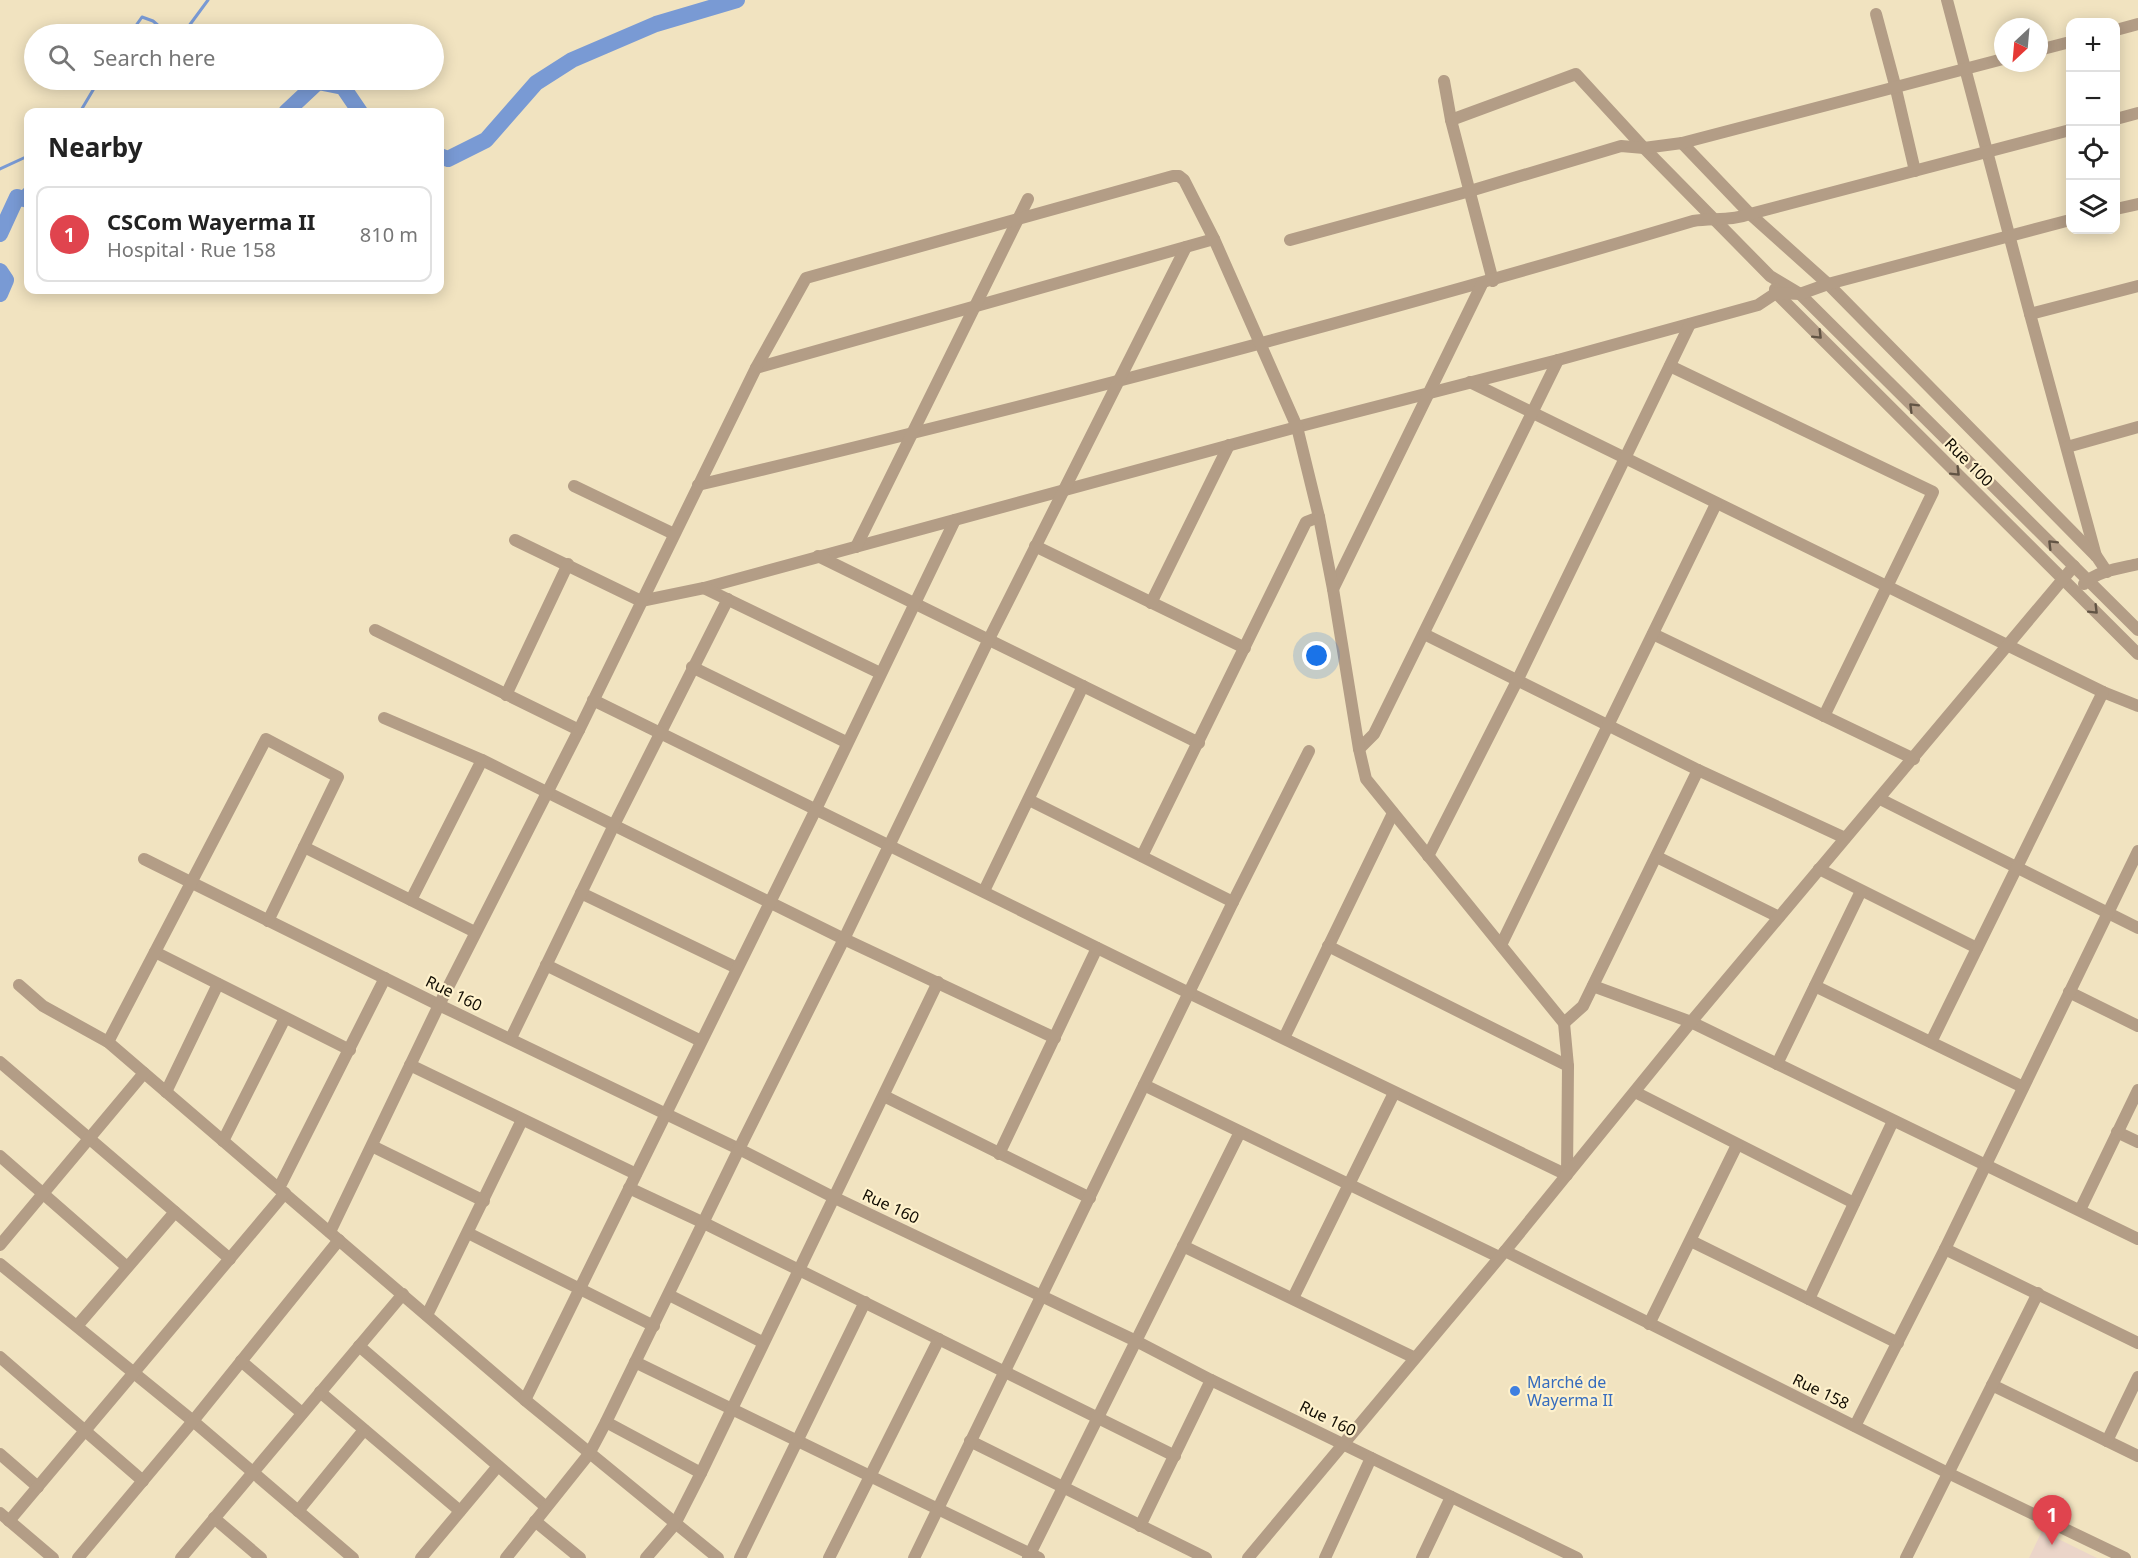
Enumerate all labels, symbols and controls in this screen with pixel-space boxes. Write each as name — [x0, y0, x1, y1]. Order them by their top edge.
north arrow — [1994, 18, 2048, 72]
map controls — [2066, 18, 2120, 234]
button: + — [2066, 18, 2120, 72]
search box — [24, 24, 444, 90]
icon: search — [45, 41, 78, 74]
text: Search here — [93, 42, 215, 72]
button: − — [2066, 72, 2120, 126]
button: locate — [2066, 126, 2120, 180]
text: Nearby — [48, 129, 143, 165]
button: layers — [2066, 180, 2120, 234]
text: CSCom Wayerma II — [107, 206, 315, 236]
text: 1 — [64, 221, 75, 248]
text: 810 m — [360, 221, 418, 248]
text: Hospital · Rue 158 — [107, 236, 276, 263]
one-way arrow — [1810, 327, 1821, 338]
one-way arrow — [1910, 403, 1921, 414]
street label: Rue 100 — [1940, 433, 1998, 491]
one-way arrow — [1948, 465, 1959, 476]
one-way arrow — [2048, 541, 2059, 552]
one-way arrow — [2087, 603, 2097, 614]
your location — [1302, 641, 1331, 670]
street label: Rue 160 — [422, 970, 486, 1016]
street label: Rue 160 — [859, 1183, 923, 1229]
street label: Rue 158 — [1789, 1368, 1853, 1414]
place label: Marché de Wayerma II — [1527, 1371, 1613, 1411]
marker: Marché de Wayerma II — [1508, 1384, 1522, 1398]
street label: Rue 160 — [1296, 1395, 1360, 1441]
pin: 1 — [2032, 1496, 2072, 1545]

